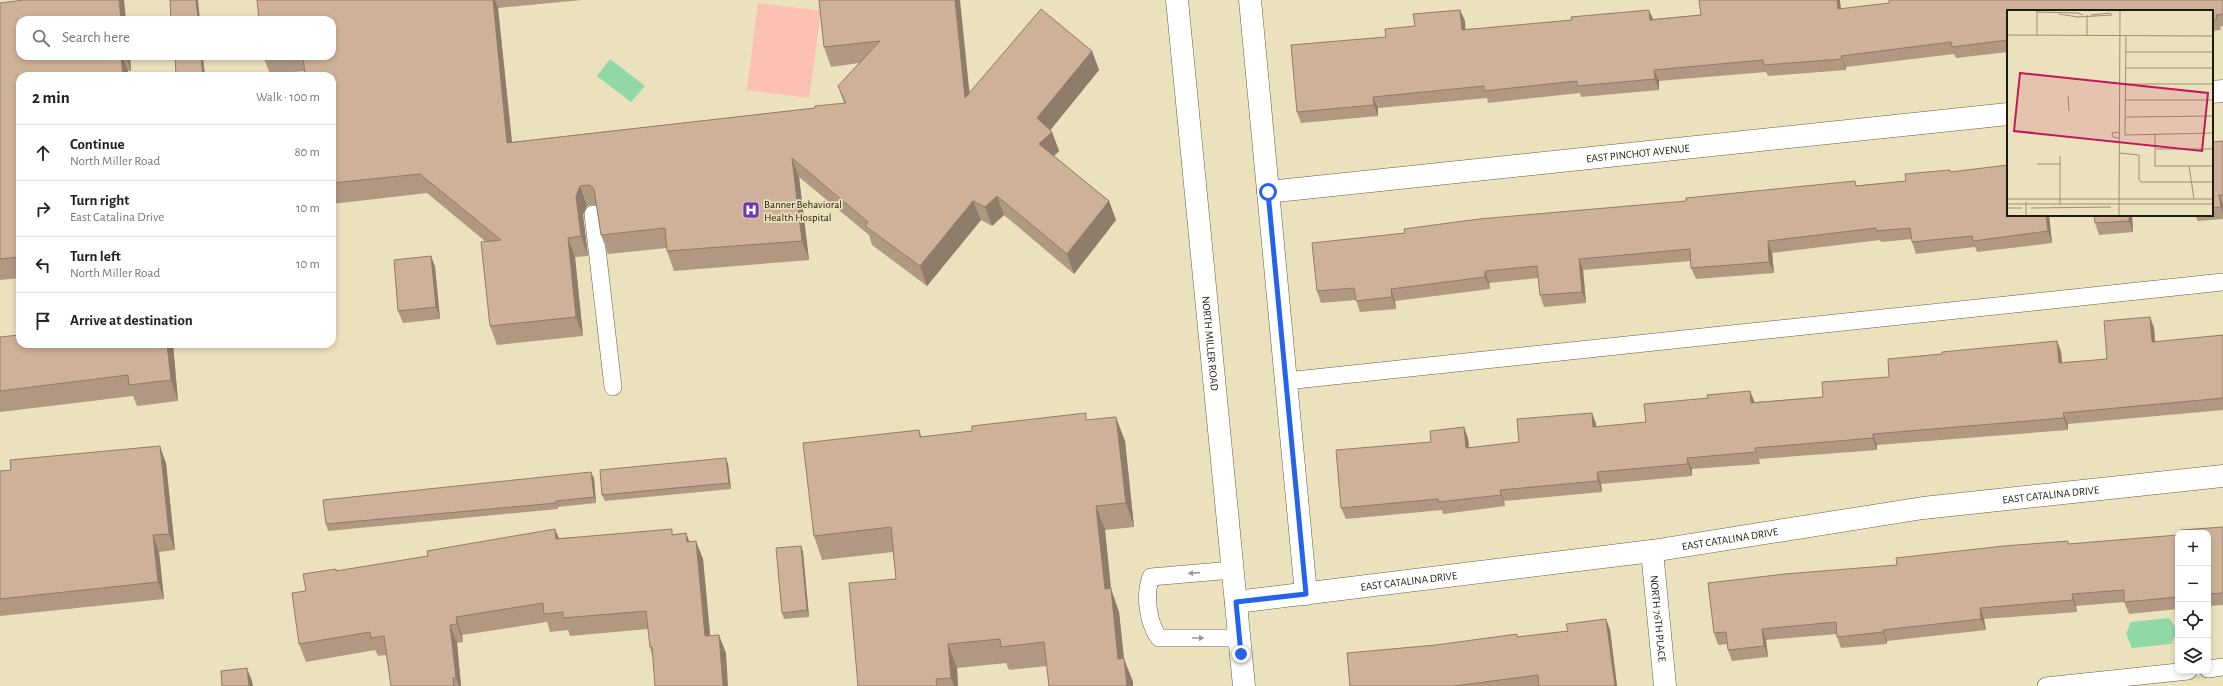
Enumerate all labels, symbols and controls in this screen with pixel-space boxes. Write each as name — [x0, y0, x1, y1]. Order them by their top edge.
inset map — [2007, 10, 2213, 216]
search box — [16, 16, 336, 60]
icon: search — [30, 27, 52, 49]
text: Search here — [62, 30, 130, 45]
text: 2 min — [32, 89, 70, 106]
text: Walk · 100 m — [256, 91, 320, 104]
text: Continue — [70, 137, 125, 152]
icon: ahead — [32, 142, 54, 164]
street label: EAST PINCHOT AVENUE — [1586, 142, 1691, 164]
text: 80 m — [294, 146, 320, 159]
text: North Miller Road — [70, 155, 160, 168]
route start — [1259, 183, 1277, 201]
text: Turn right — [70, 193, 129, 208]
icon: right — [32, 198, 54, 220]
place label: Banner Behavioral Health Hospital — [764, 199, 842, 223]
hospital icon: Banner Behavioral Health Hospital — [741, 200, 761, 220]
text: 10 m — [296, 202, 320, 215]
text: East Catalina Drive — [70, 211, 164, 224]
text: Turn left — [70, 249, 121, 264]
icon: left — [32, 254, 54, 276]
text: 10 m — [296, 258, 320, 271]
text: North Miller Road — [70, 267, 160, 280]
street label: NORTH MILLER ROAD — [1200, 295, 1221, 391]
icon: arrive — [32, 310, 54, 332]
text: Arrive at destination — [70, 313, 193, 328]
street label: EAST CATALINA DRIVE — [2002, 484, 2100, 505]
street label: EAST CATALINA DRIVE — [1681, 525, 1780, 552]
map controls — [2175, 530, 2211, 674]
button: + — [2175, 530, 2211, 566]
button: − — [2175, 566, 2211, 602]
street label: EAST CATALINA DRIVE — [1360, 569, 1458, 592]
one-way arrow — [1188, 570, 1200, 577]
street label: NORTH 76TH PLACE — [1649, 575, 1668, 663]
button: locate — [2175, 602, 2211, 638]
one-way arrow — [1192, 635, 1205, 641]
button: layers — [2175, 638, 2211, 674]
route end — [1232, 645, 1250, 663]

